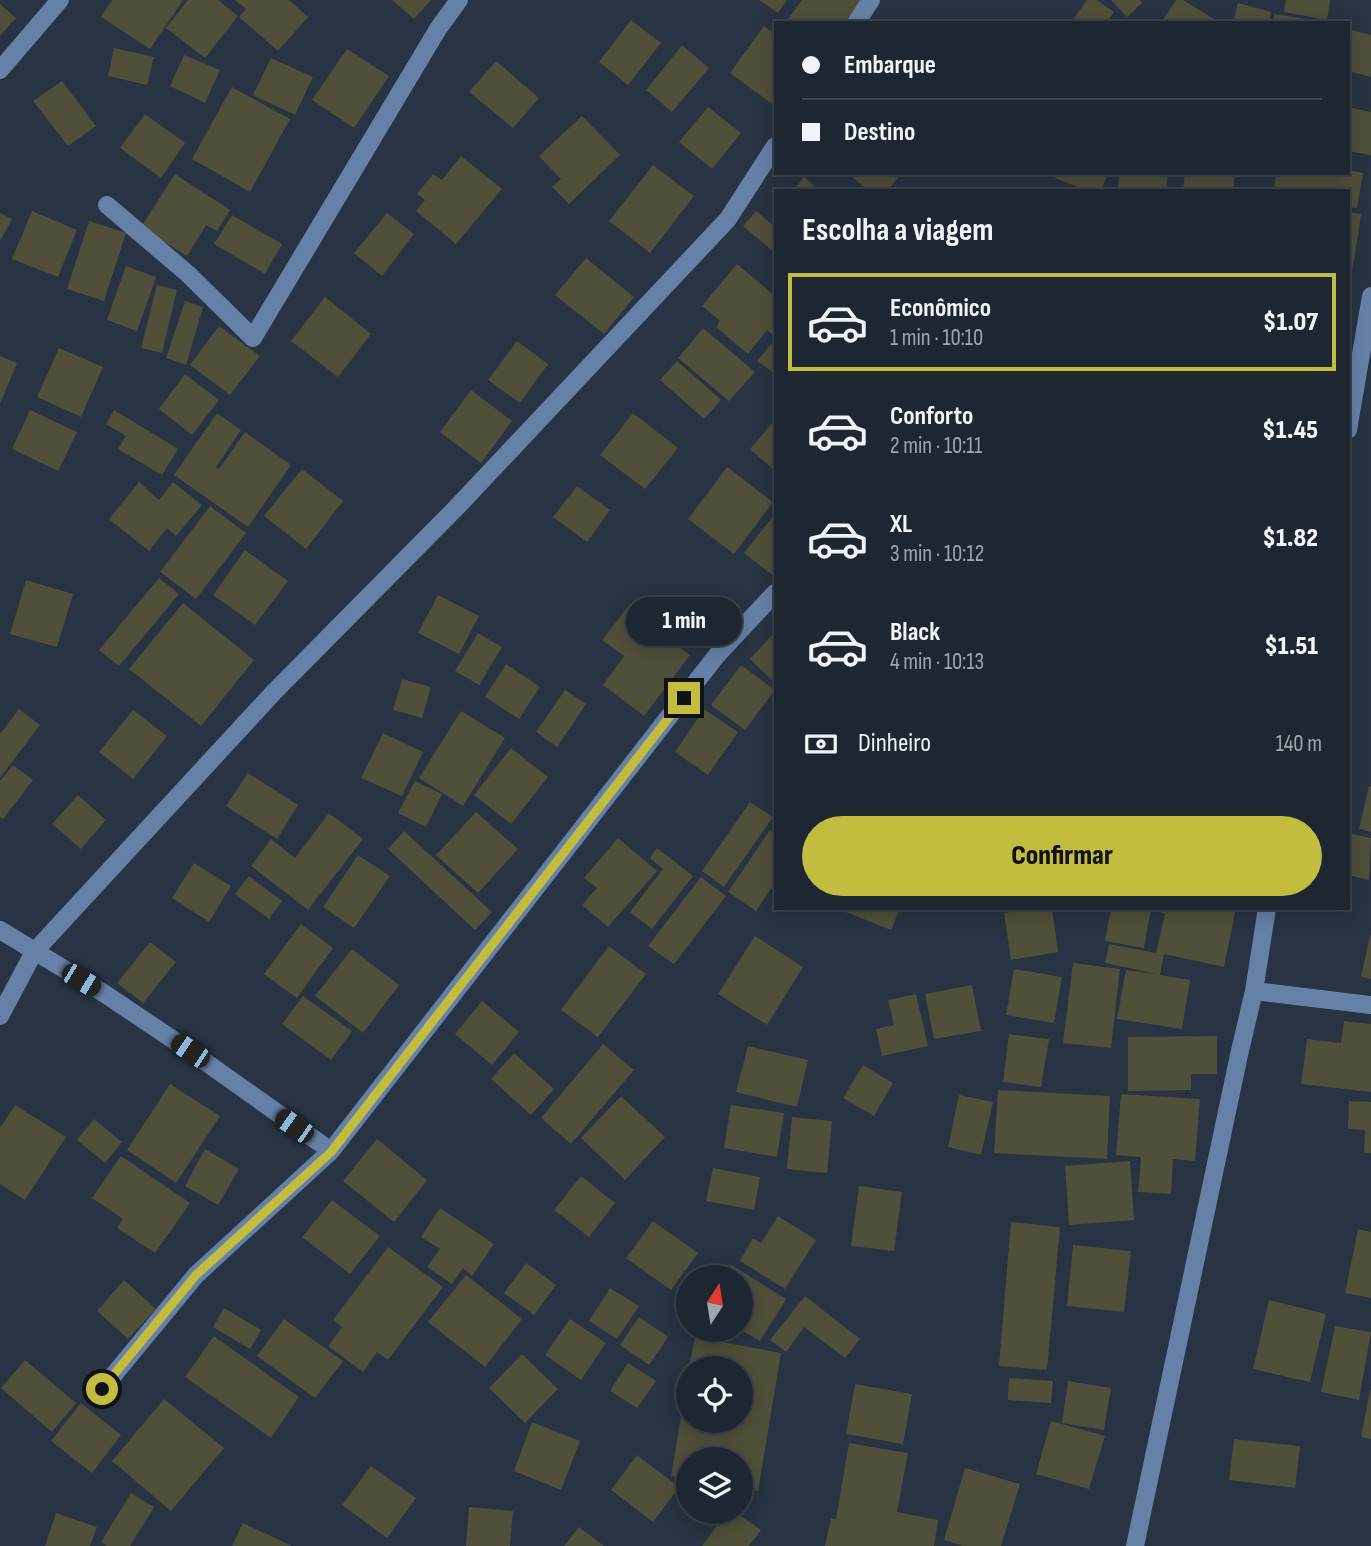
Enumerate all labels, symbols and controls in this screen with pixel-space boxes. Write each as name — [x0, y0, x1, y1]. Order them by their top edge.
text: Embarque — [844, 50, 936, 81]
text: Destino — [844, 117, 915, 148]
text: Escolha a viagem — [802, 211, 994, 250]
icon: car — [806, 291, 869, 354]
text: Econômico — [890, 293, 991, 324]
text: $1.07 — [1263, 307, 1318, 338]
text: 1 min · 10:10 — [890, 324, 983, 352]
icon: car — [806, 399, 869, 462]
text: Conforto — [890, 401, 973, 432]
text: $1.45 — [1262, 415, 1318, 446]
text: 2 min · 10:11 — [890, 432, 982, 460]
icon: car — [806, 507, 869, 570]
text: XL — [890, 509, 912, 540]
text: $1.82 — [1262, 523, 1318, 554]
text: 3 min · 10:12 — [890, 540, 984, 568]
callout: 1 min — [626, 596, 742, 646]
text: 1 min — [662, 607, 706, 635]
icon: car — [806, 615, 869, 678]
text: Black — [890, 617, 940, 648]
text: $1.51 — [1264, 631, 1318, 662]
text: 4 min · 10:13 — [890, 648, 984, 676]
route end — [668, 682, 700, 714]
icon: cash — [802, 725, 840, 763]
text: Dinheiro — [858, 728, 931, 759]
text: 140 m — [1276, 730, 1322, 758]
button: Confirmar — [802, 816, 1322, 896]
car — [58, 960, 105, 1000]
car — [167, 1031, 214, 1071]
car — [271, 1105, 318, 1147]
north arrow — [676, 1265, 752, 1342]
map controls — [676, 1265, 753, 1524]
button: locate — [676, 1356, 753, 1433]
route start — [86, 1373, 118, 1405]
button: layers — [676, 1447, 753, 1524]

